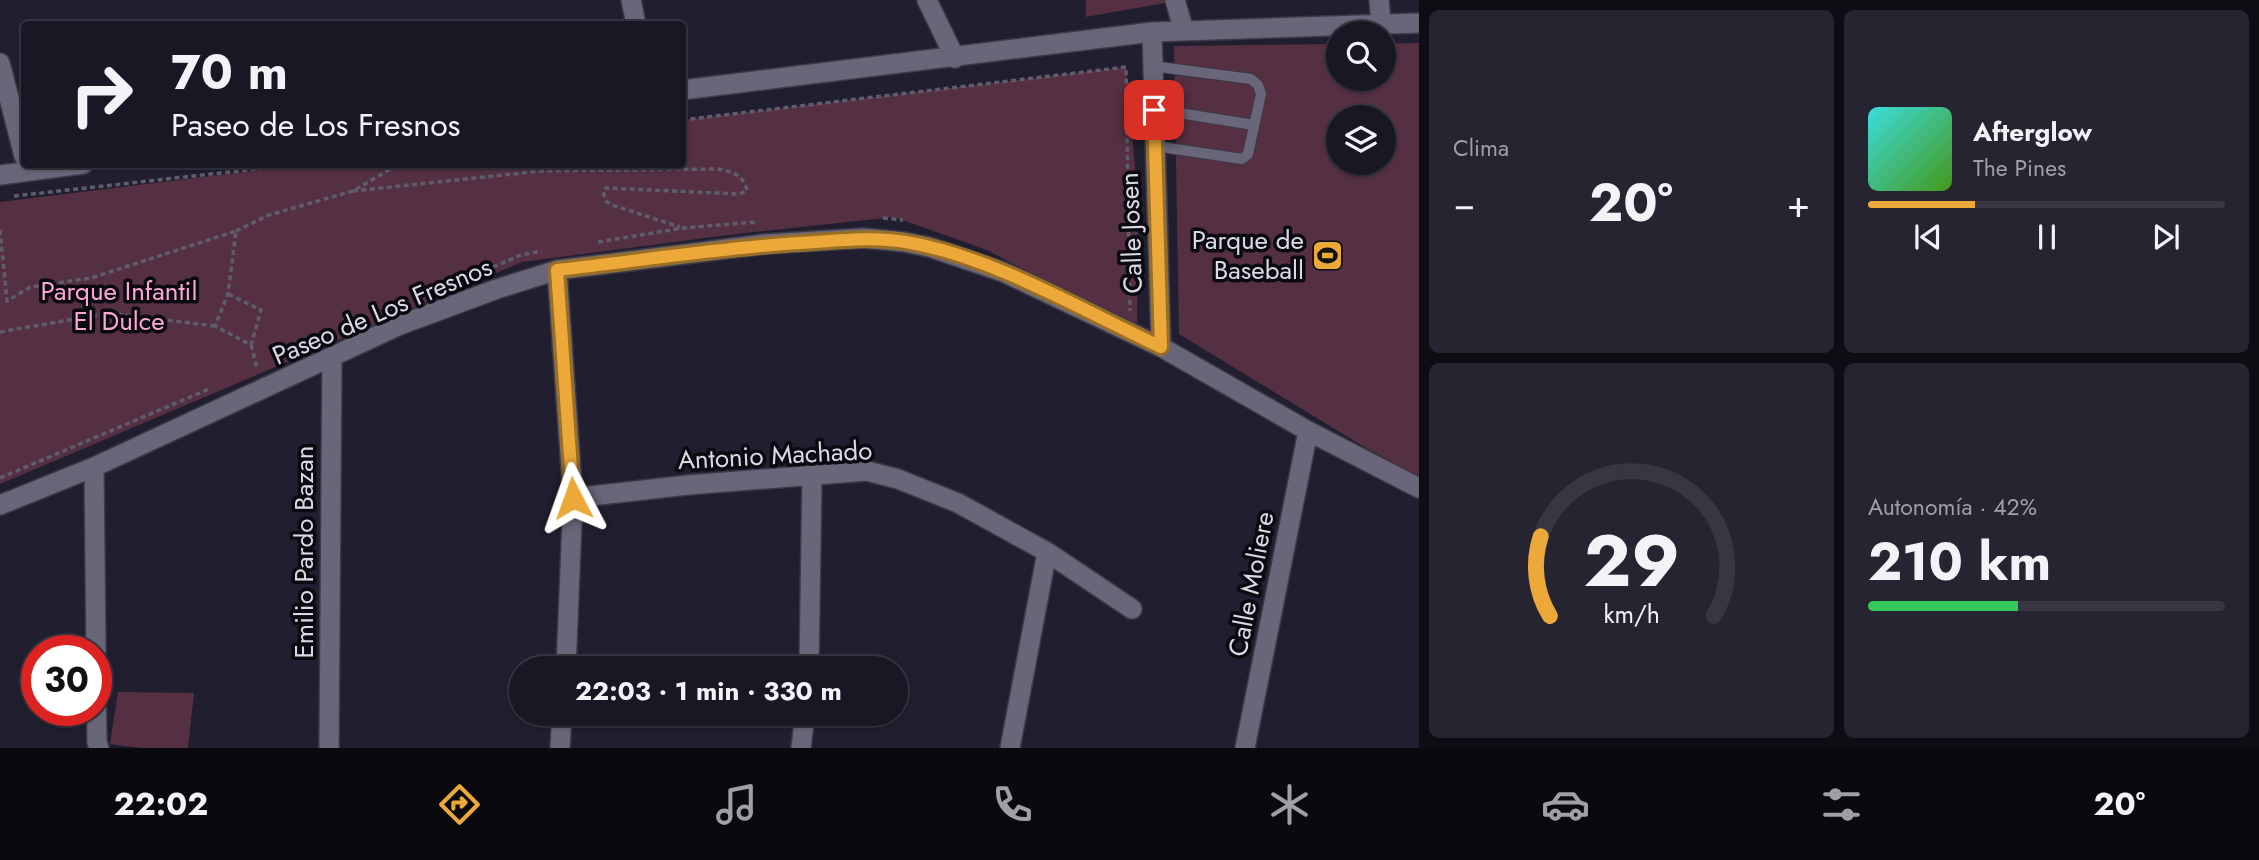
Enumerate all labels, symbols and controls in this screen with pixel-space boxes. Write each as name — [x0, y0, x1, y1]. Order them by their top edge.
map controls — [1326, 21, 1396, 175]
button: search — [1326, 21, 1396, 91]
text: 70 m — [171, 37, 288, 107]
icon: right — [56, 49, 147, 140]
pin — [1124, 80, 1184, 140]
icon: arrive — [1135, 91, 1173, 129]
text: Paseo de Los Fresnos — [171, 102, 461, 148]
button: layers — [1326, 105, 1396, 175]
text: Afterglow — [1973, 113, 2092, 151]
text: Clima — [1453, 131, 1509, 165]
text: The Pines — [1973, 151, 2066, 185]
text: 20° — [1589, 165, 1673, 241]
street label: Calle Josen — [1110, 172, 1152, 294]
text: − — [1453, 176, 1475, 231]
text: + — [1787, 176, 1810, 231]
icon: previous — [1909, 218, 1947, 256]
icon: pause — [2028, 218, 2066, 256]
icon: next — [2147, 218, 2185, 256]
place label: Parque de Baseball — [1192, 221, 1304, 289]
sports icon: Parque de Baseball — [1310, 238, 1344, 272]
street label: Paseo de Los Fresnos — [266, 248, 498, 374]
park label: Parque Infantil El Dulce — [41, 272, 197, 340]
street label: Antonio Machado — [677, 431, 873, 479]
street label: Emilio Pardo Bazan — [285, 446, 323, 658]
position arrow — [536, 461, 610, 535]
text: Autonomía · 42% — [1868, 490, 2037, 524]
street label: Calle Moliere — [1218, 508, 1284, 660]
text: 29 — [1583, 509, 1680, 614]
text: 210 km — [1868, 524, 2051, 600]
text: km/h — [1603, 596, 1660, 632]
speed limit sign: 30 — [21, 635, 112, 726]
text: 22:03 · 1 min · 330 m — [575, 672, 842, 710]
icon: directions — [435, 780, 484, 829]
icon: music — [712, 780, 761, 829]
icon: phone — [988, 780, 1037, 829]
icon: climate — [1265, 780, 1314, 829]
icon: car — [1541, 780, 1590, 829]
icon: filters — [1817, 780, 1866, 829]
text: 22:02 — [114, 781, 208, 827]
text: 20° — [2094, 781, 2145, 827]

